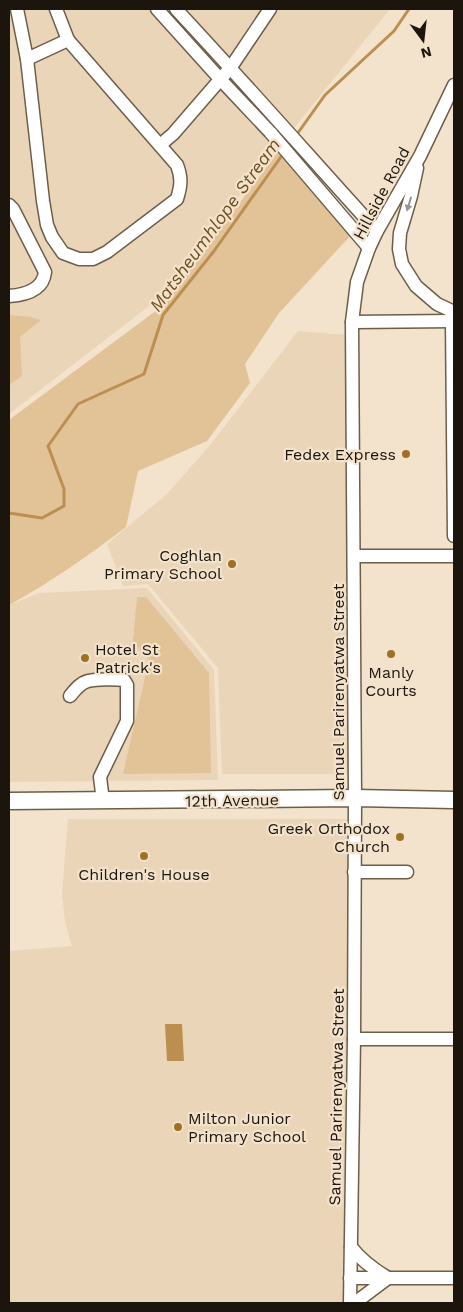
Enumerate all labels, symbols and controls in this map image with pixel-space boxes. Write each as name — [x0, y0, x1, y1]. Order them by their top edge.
north arrow — [398, 15, 448, 65]
text: N — [419, 43, 433, 62]
water label: Matsheumhlope Stream — [145, 134, 284, 315]
street label: Hillside Road — [349, 144, 414, 243]
one-way arrow — [404, 196, 412, 211]
place label: Fedex Express — [284, 445, 396, 464]
marker: Fedex Express — [400, 448, 412, 460]
place label: Coghlan Primary School — [104, 546, 222, 583]
marker: Coghlan Primary School — [226, 558, 238, 570]
street label: Samuel Parirenyatwa Street — [329, 583, 348, 801]
place label: Hotel St Patrick's — [95, 640, 161, 677]
marker: Manly Courts — [385, 648, 397, 660]
marker: Hotel St Patrick's — [79, 652, 91, 664]
place label: Manly Courts — [365, 663, 417, 700]
street label: 12th Avenue — [185, 790, 279, 811]
place label: Greek Orthodox Church — [268, 819, 390, 856]
marker: Greek Orthodox Church — [394, 831, 406, 843]
marker: Children's House — [138, 850, 150, 862]
place label: Children's House — [78, 865, 210, 884]
street label: Samuel Parirenyatwa Street — [325, 988, 348, 1206]
place label: Milton Junior Primary School — [188, 1109, 306, 1146]
marker: Milton Junior Primary School — [172, 1121, 184, 1133]

